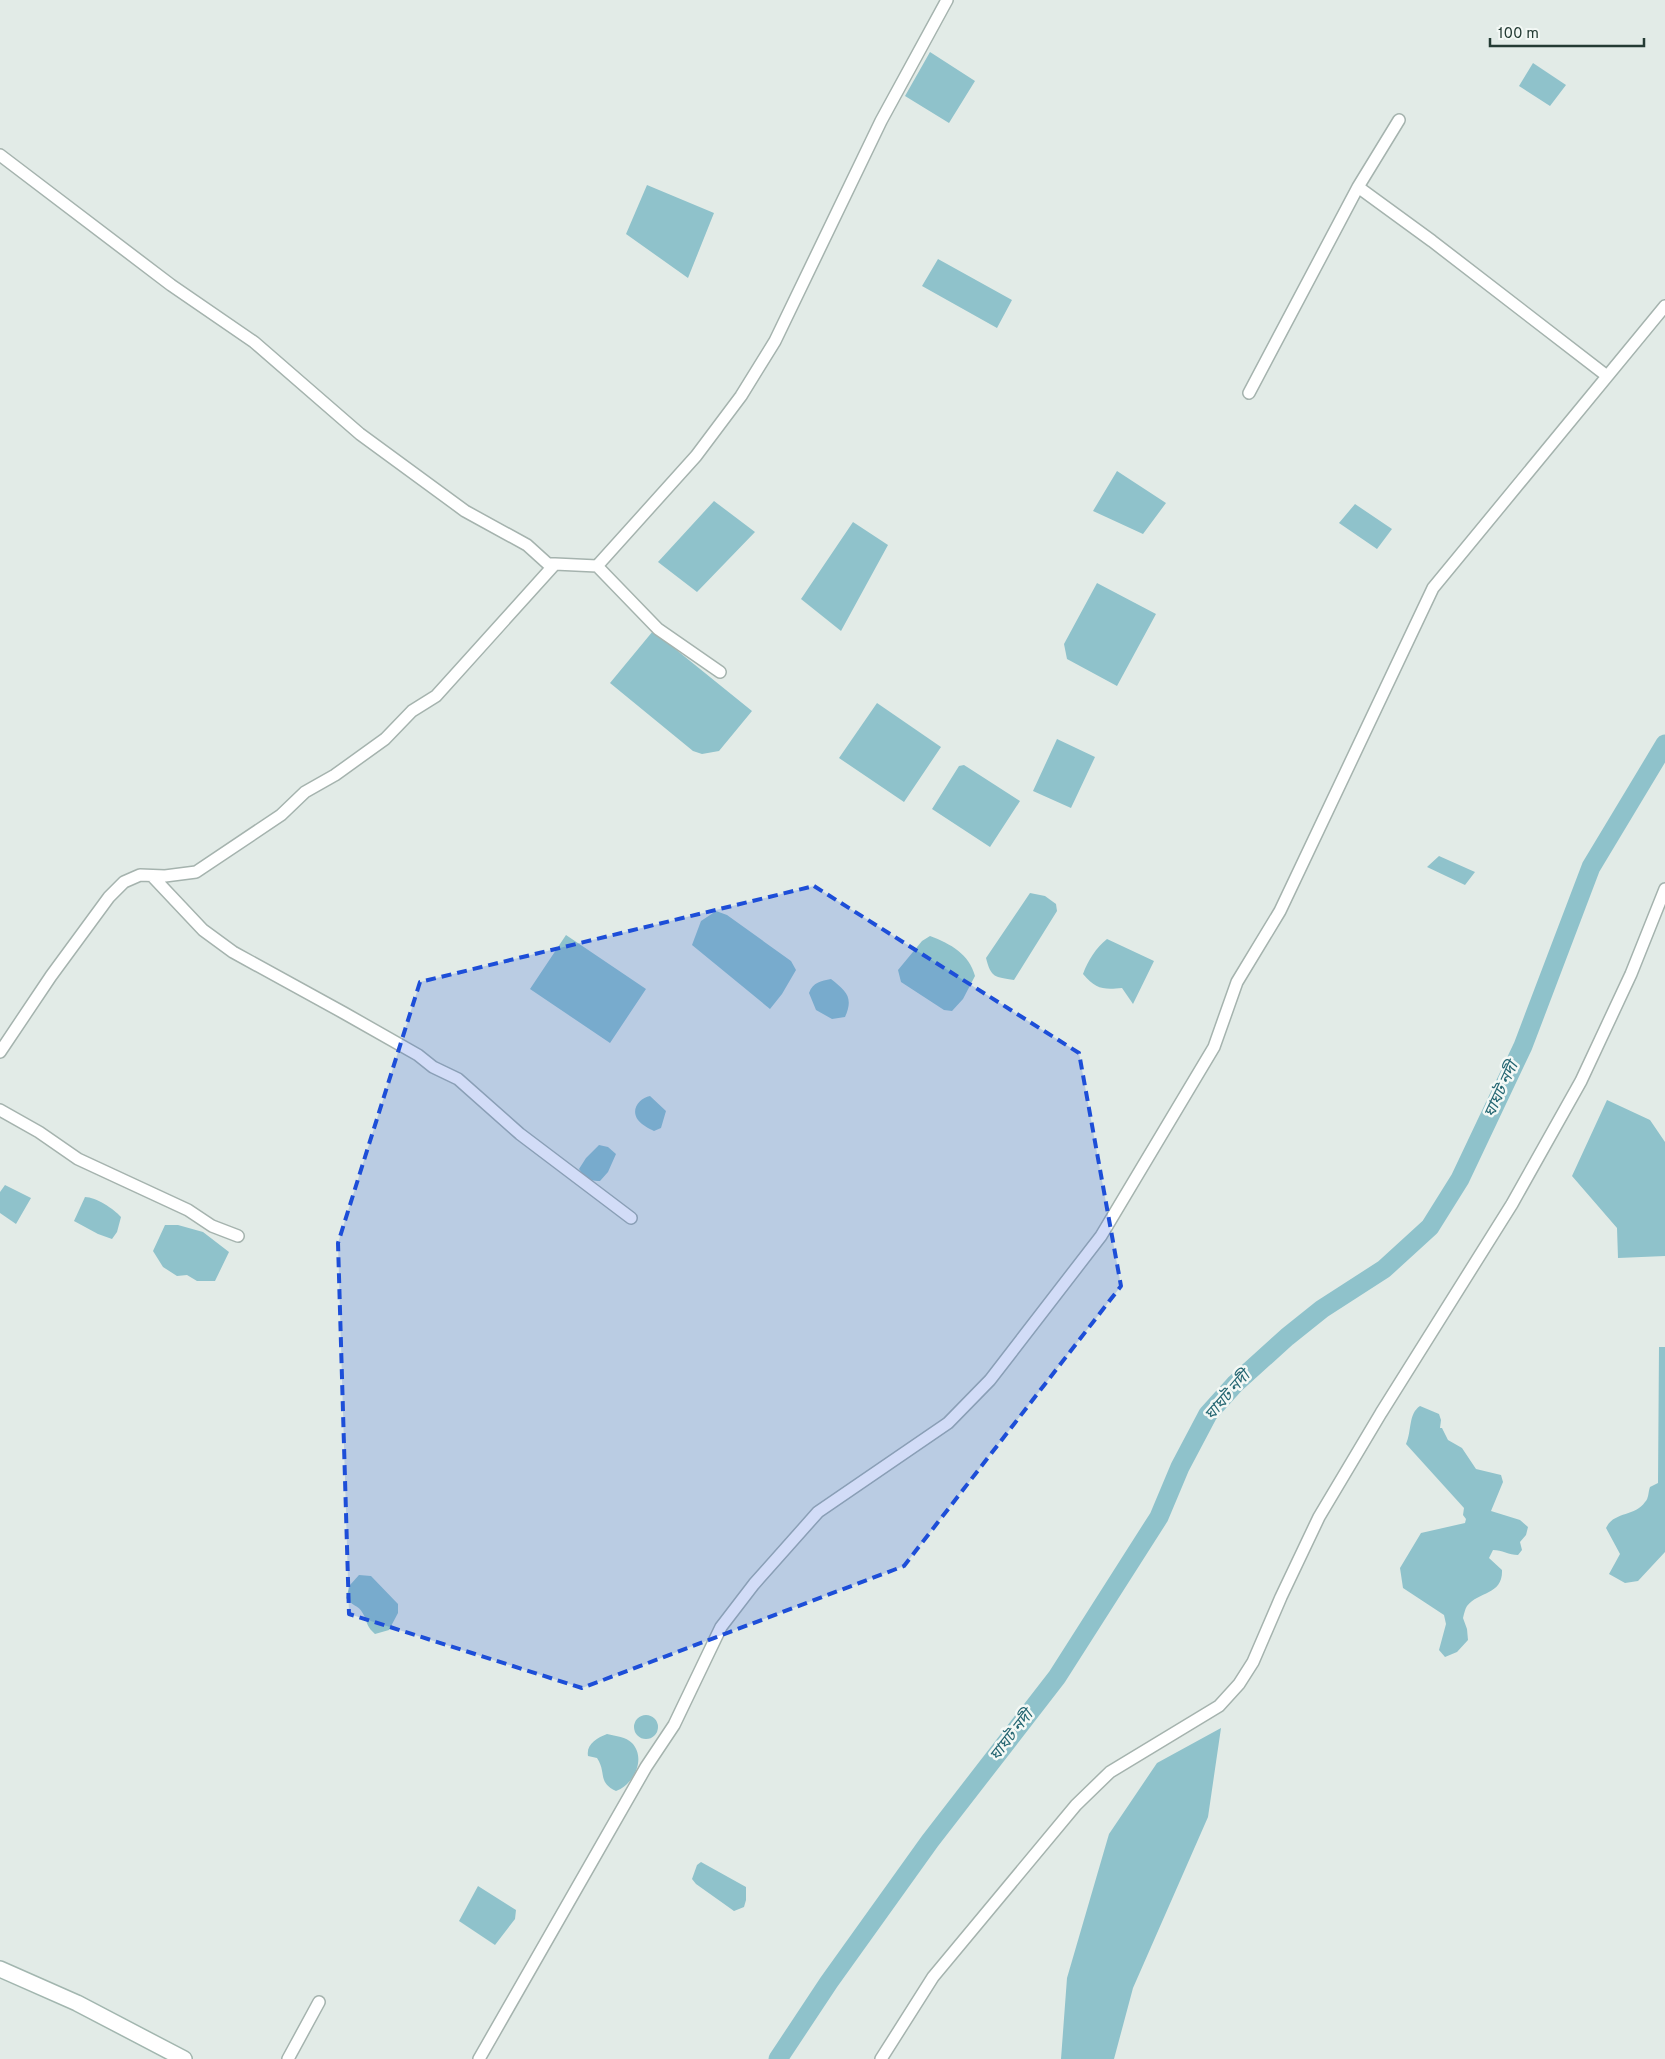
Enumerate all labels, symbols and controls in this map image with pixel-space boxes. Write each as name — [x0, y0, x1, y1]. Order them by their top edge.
scale bar — [1490, 15, 1644, 47]
text: 100 m — [1498, 25, 1539, 44]
water label: ঘাঘট নদী — [1480, 1056, 1525, 1121]
water label: ঘাঘট নদী — [1200, 1364, 1257, 1425]
water label: ঘাঘট নদী — [985, 1704, 1040, 1766]

